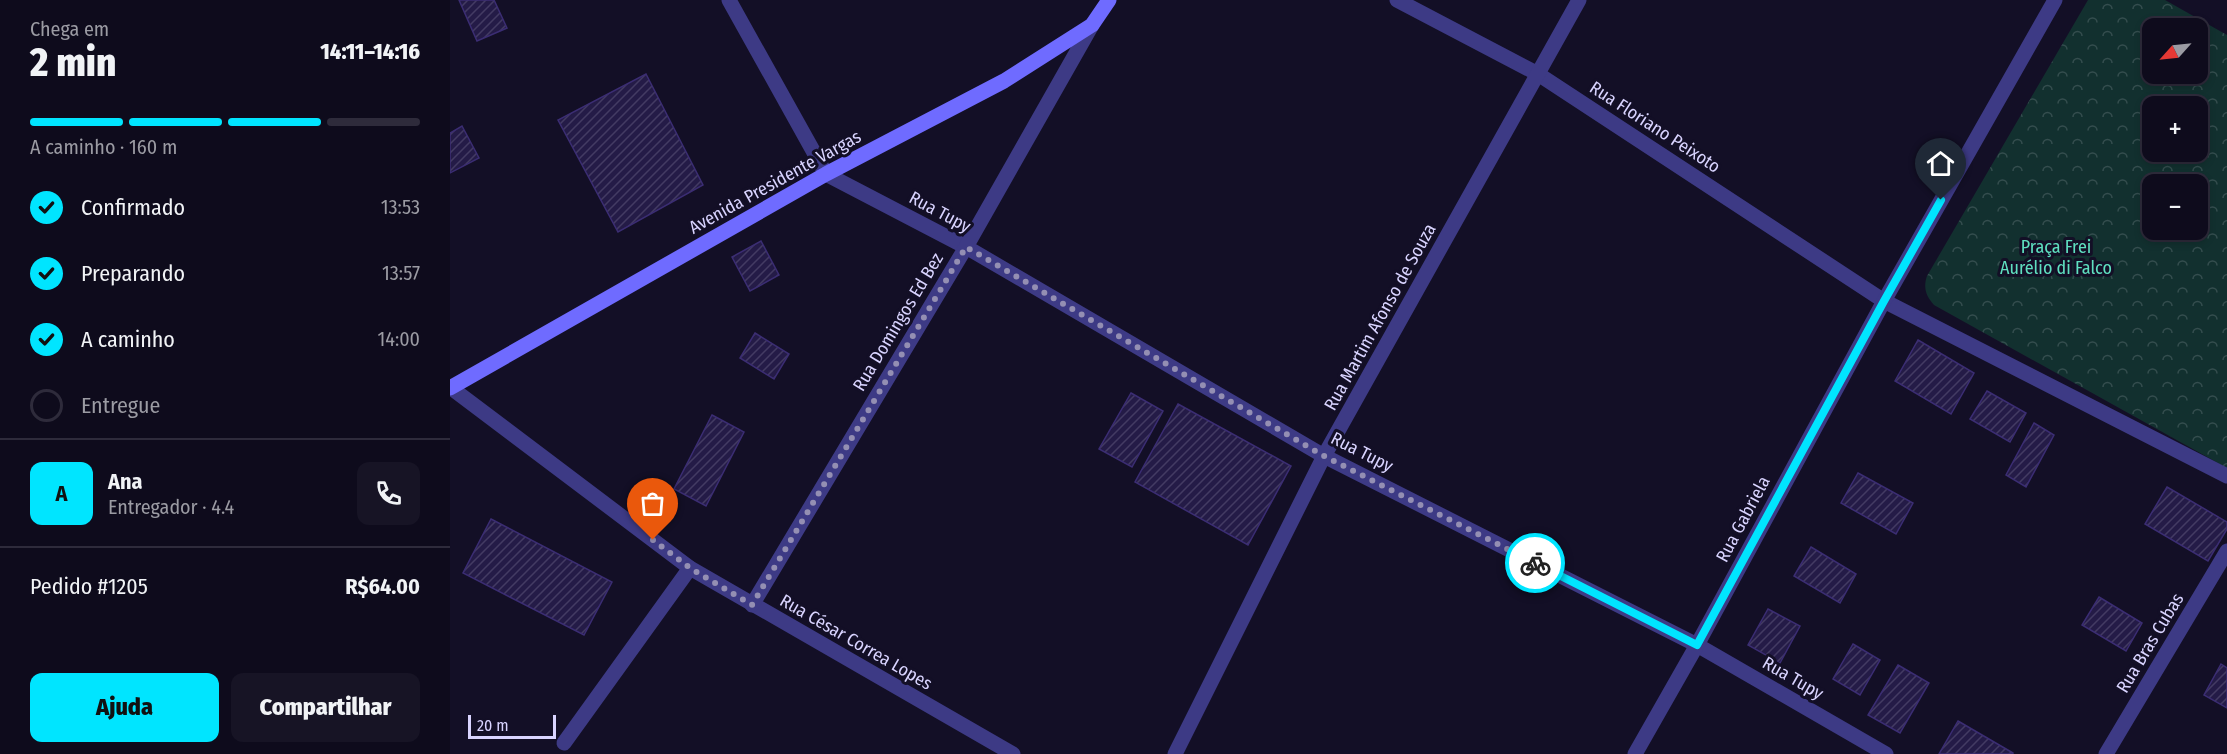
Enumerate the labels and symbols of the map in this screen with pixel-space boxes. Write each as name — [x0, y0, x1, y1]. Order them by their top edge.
north arrow — [2142, 18, 2208, 84]
street label: Rua Floriano Peixoto — [1585, 77, 1725, 177]
street label: Avenida Presidente Vargas — [685, 125, 865, 239]
pin — [1915, 138, 1966, 200]
street label: Rua Tupy — [905, 187, 975, 237]
street label: Rua Martim Afonso de Souza — [1319, 220, 1441, 414]
park label: Praça Frei Aurélio di Falco — [2000, 236, 2112, 279]
street label: Rua Domingos Ed Bez — [848, 249, 948, 395]
street label: Rua Tupy — [1327, 427, 1397, 477]
street label: Rua Gabriela — [1711, 472, 1775, 566]
pin — [627, 478, 678, 540]
courier — [1505, 533, 1565, 593]
street label: Rua César Correa Lopes — [776, 589, 936, 695]
street label: Rua Bras Cubas — [2112, 589, 2189, 697]
street label: Rua Tupy — [1759, 652, 1827, 704]
scale bar — [468, 712, 556, 740]

